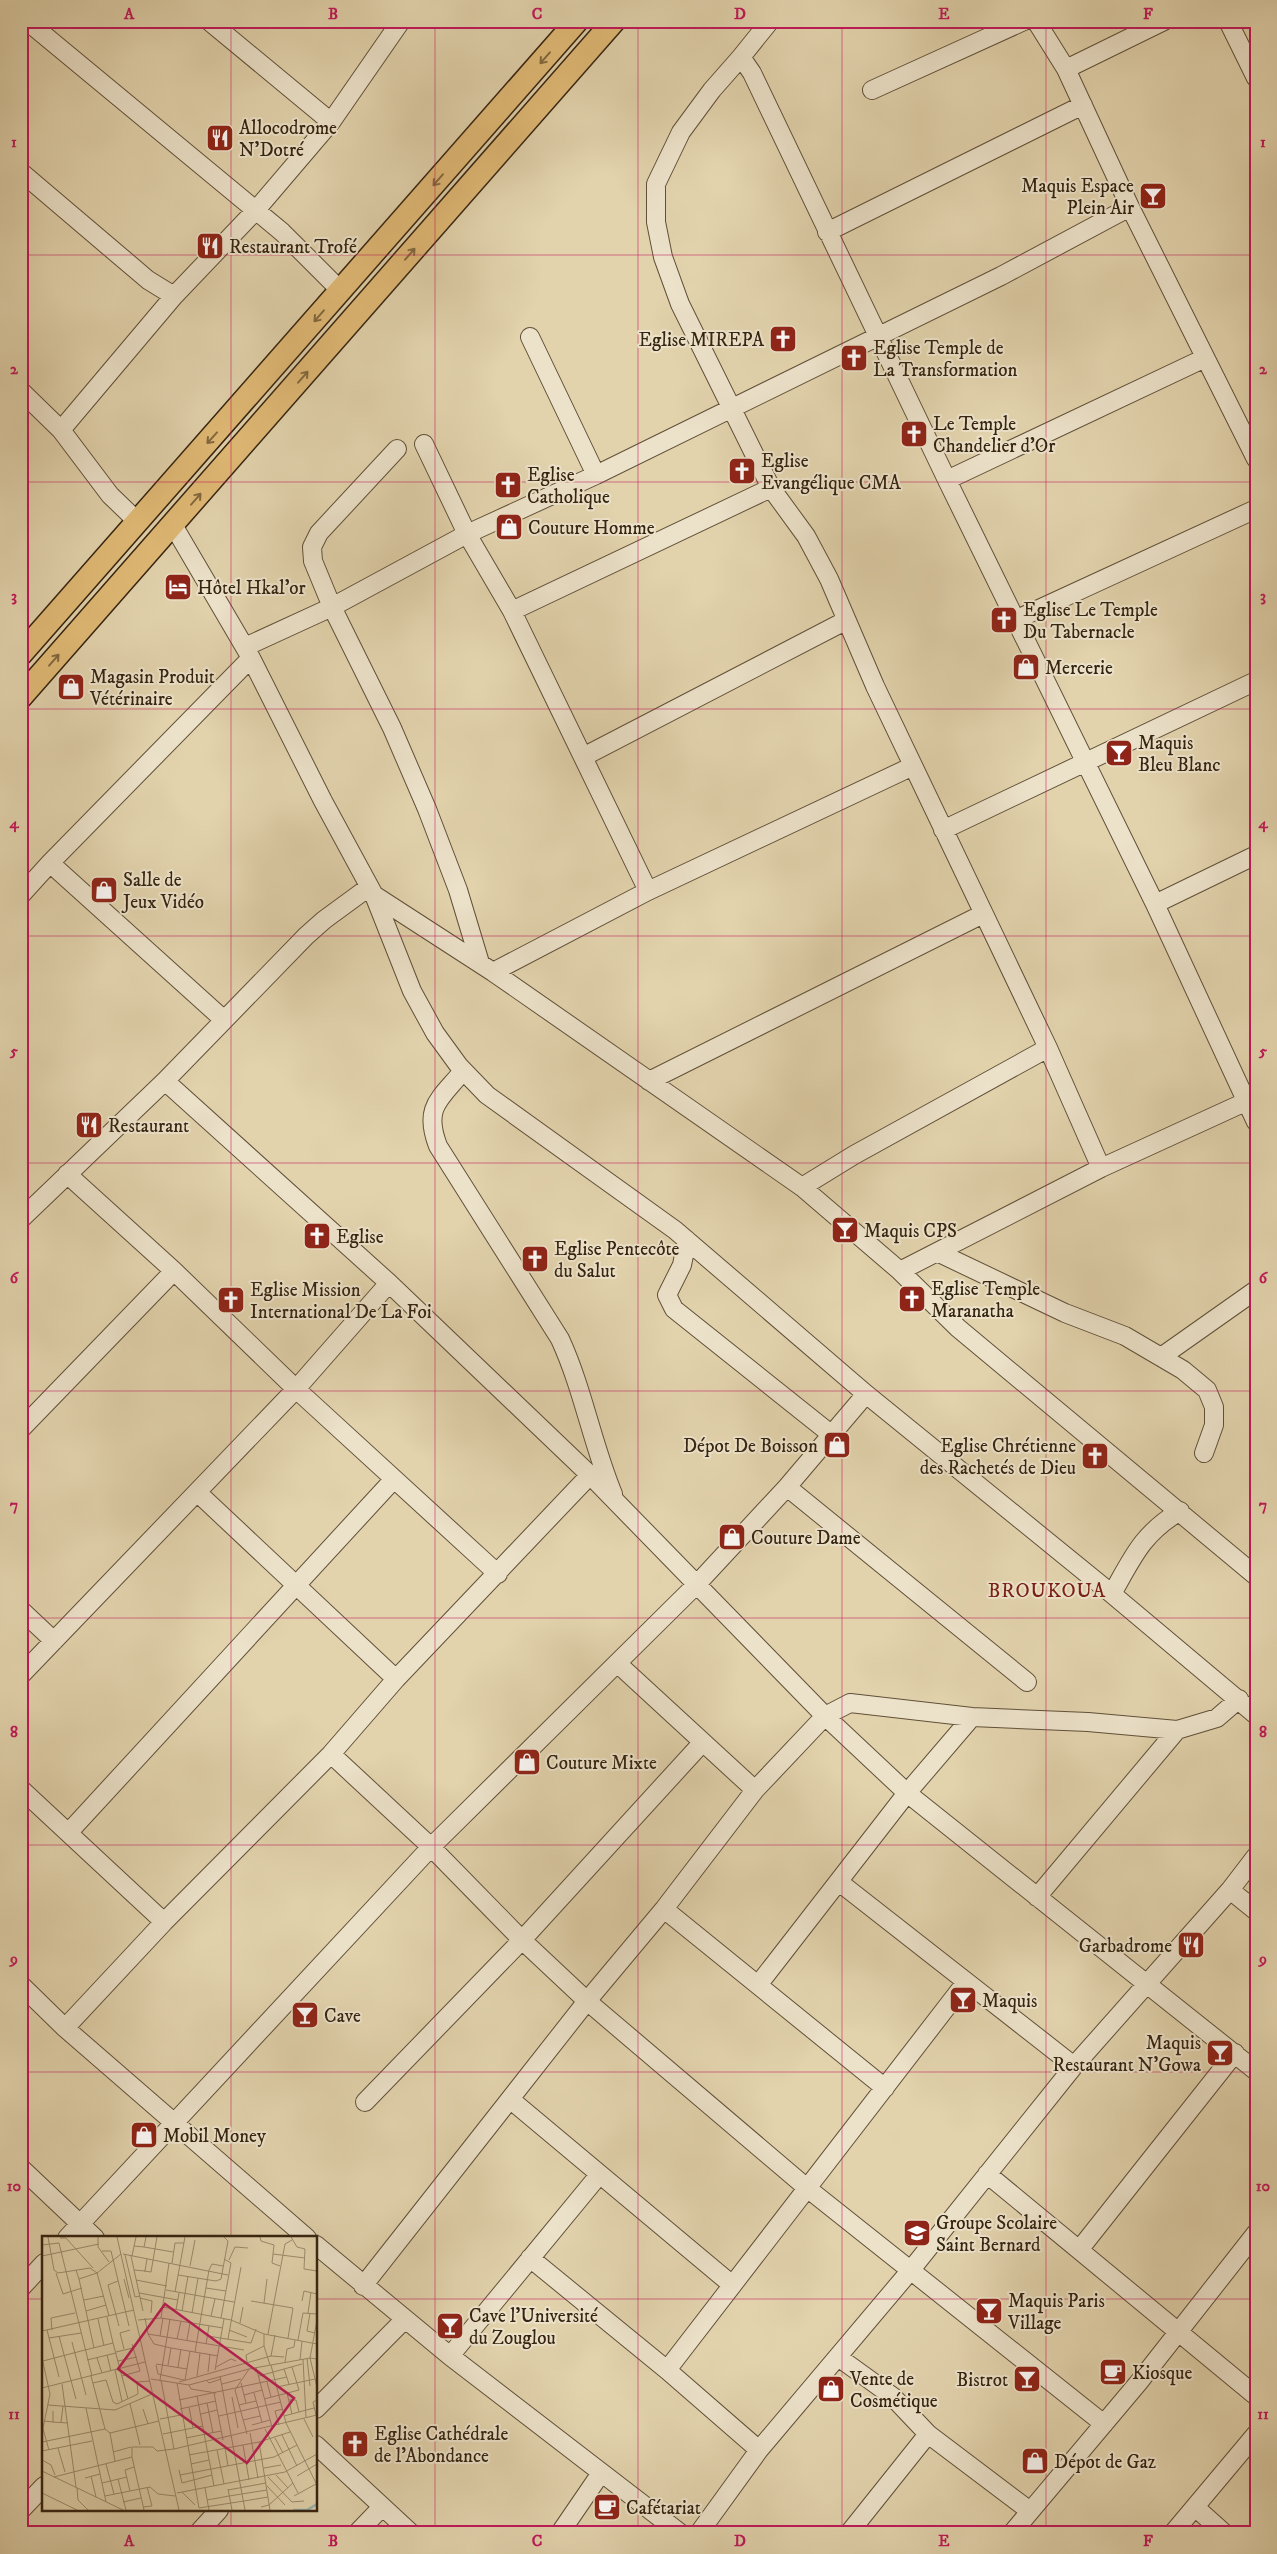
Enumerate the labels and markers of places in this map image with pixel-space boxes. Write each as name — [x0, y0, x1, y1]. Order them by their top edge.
place label: Allocodrome N’Dotré — [239, 117, 337, 162]
restaurant icon: Allocodrome N’Dotré — [205, 123, 235, 153]
place label: Maquis Espace Plein Air — [1021, 175, 1134, 220]
bar icon: Maquis Espace Plein Air — [1138, 181, 1168, 211]
restaurant icon: Restaurant Trofé — [195, 231, 225, 261]
place label: Restaurant Trofé — [229, 236, 357, 259]
church icon: Eglise MIREPA — [768, 324, 798, 354]
place label: Eglise MIREPA — [639, 329, 765, 352]
place label: Eglise Temple de La Transformation — [873, 337, 1017, 382]
church icon: Eglise Temple de La Transformation — [839, 343, 869, 373]
place label: Le Temple Chandelier d'Or — [933, 413, 1055, 458]
church icon: Le Temple Chandelier d'Or — [899, 419, 929, 449]
place label: Eglise Evangélique CMA — [761, 450, 902, 496]
church icon: Eglise Evangélique CMA — [727, 456, 757, 486]
place label: Eglise Catholique — [527, 464, 610, 510]
church icon: Eglise Catholique — [493, 470, 523, 500]
shop icon: Couture Homme — [494, 512, 524, 542]
place label: Couture Homme — [528, 517, 655, 540]
hotel icon: Hôtel Hkal'or — [163, 572, 193, 602]
place label: Hôtel Hkal'or — [197, 577, 306, 600]
place label: Eglise Le Temple Du Tabernacle — [1023, 599, 1158, 644]
church icon: Eglise Le Temple Du Tabernacle — [989, 605, 1019, 635]
shop icon: Mercerie — [1011, 652, 1041, 682]
place label: Mercerie — [1045, 657, 1113, 680]
place label: Magasin Produit Vétérinaire — [89, 666, 215, 711]
shop icon: Magasin Produit Vétérinaire — [56, 672, 86, 702]
place label: Maquis Bleu Blanc — [1138, 732, 1220, 777]
bar icon: Maquis Bleu Blanc — [1104, 738, 1134, 768]
place label: Salle de Jeux Vidéo — [121, 869, 204, 914]
shop icon: Salle de Jeux Vidéo — [89, 875, 119, 905]
restaurant icon: Restaurant — [74, 1110, 104, 1140]
place label: Restaurant — [108, 1115, 189, 1138]
bar icon: Maquis CPS — [830, 1215, 860, 1245]
place label: Maquis CPS — [864, 1220, 957, 1244]
church icon: Eglise — [302, 1221, 332, 1251]
place label: Eglise — [336, 1226, 384, 1249]
place label: Eglise Pentecôte du Salut — [554, 1238, 680, 1283]
church icon: Eglise Pentecôte du Salut — [520, 1244, 550, 1274]
place label: Eglise Temple Maranatha — [931, 1278, 1040, 1323]
place label: Eglise Mission International De La Foi — [250, 1279, 432, 1324]
church icon: Eglise Temple Maranatha — [897, 1284, 927, 1314]
church icon: Eglise Mission International De La Foi — [216, 1285, 246, 1315]
shop icon: Dépot De Boisson — [822, 1430, 852, 1460]
place label: Dépot De Boisson — [683, 1435, 818, 1458]
place label: Eglise Chrétienne des Rachetés de Dieu — [920, 1435, 1076, 1480]
church icon: Eglise Chrétienne des Rachetés de Dieu — [1080, 1441, 1110, 1471]
shop icon: Couture Dame — [717, 1522, 747, 1552]
place label: Couture Dame — [751, 1527, 861, 1550]
shop icon: Couture Mixte — [512, 1747, 542, 1777]
place label: Couture Mixte — [546, 1752, 657, 1775]
restaurant icon: Garbadrome — [1176, 1930, 1206, 1960]
place label: Garbadrome — [1079, 1935, 1172, 1958]
bar icon: Maquis — [948, 1985, 978, 2015]
place label: Maquis — [982, 1990, 1037, 2014]
bar icon: Cave — [290, 2000, 320, 2030]
place label: Cave — [324, 2005, 361, 2028]
place label: Maquis Restaurant N'Gowa — [1053, 2032, 1201, 2077]
bar icon: Maquis Restaurant N'Gowa — [1205, 2038, 1235, 2068]
shop icon: Mobil Money — [129, 2120, 159, 2150]
place label: Mobil Money — [163, 2125, 267, 2148]
place label: Groupe Scolaire Saint Bernard — [936, 2212, 1057, 2257]
school or university icon: Groupe Scolaire Saint Bernard — [902, 2218, 932, 2248]
place label: Maquis Paris Village — [1007, 2290, 1105, 2335]
bar icon: Maquis Paris Village — [974, 2296, 1004, 2326]
place label: Cave l'Université du Zouglou — [469, 2305, 598, 2350]
bar icon: Cave l'Université du Zouglou — [435, 2311, 465, 2341]
cafe icon: Kiosque — [1098, 2357, 1128, 2387]
place label: Kiosque — [1132, 2362, 1192, 2386]
bar icon: Bistrot — [1012, 2364, 1042, 2394]
place label: Vente de Cosmétique — [849, 2368, 938, 2414]
place label: Bistrot — [956, 2369, 1008, 2392]
shop icon: Vente de Cosmétique — [816, 2374, 846, 2404]
place label: Eglise Cathédrale de l'Abondance — [374, 2423, 508, 2468]
church icon: Eglise Cathédrale de l'Abondance — [340, 2429, 370, 2459]
shop icon: Dépot de Gaz — [1020, 2446, 1050, 2476]
place label: Dépot de Gaz — [1054, 2451, 1156, 2474]
cafe icon: Cafétariat — [592, 2492, 622, 2522]
place label: Cafétariat — [626, 2497, 701, 2520]

